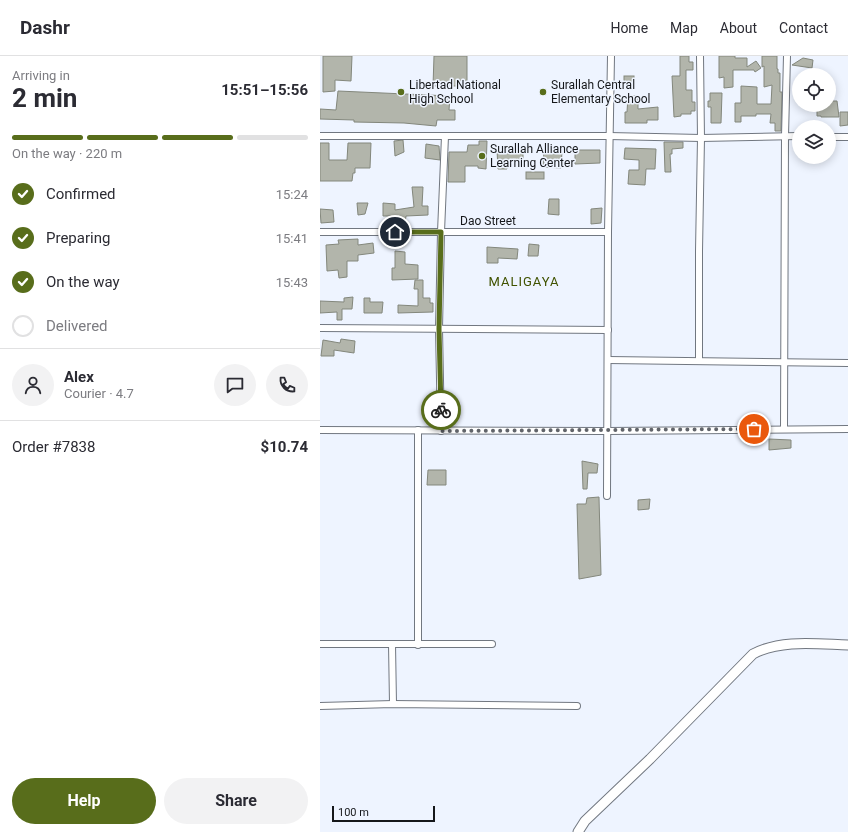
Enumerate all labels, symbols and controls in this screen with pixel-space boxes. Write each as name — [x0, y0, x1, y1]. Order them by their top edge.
text: Dashr — [20, 16, 70, 39]
text: Home — [610, 20, 648, 36]
text: Map — [670, 20, 698, 36]
text: About — [720, 20, 757, 36]
text: Contact — [779, 20, 828, 36]
text: Arriving in — [12, 68, 70, 83]
map controls — [792, 68, 836, 164]
button: locate — [792, 68, 836, 112]
place label: Libertad National High School — [409, 78, 501, 106]
place label: Surallah Central Elementary School — [551, 78, 651, 106]
text: 15:51–15:56 — [221, 81, 308, 99]
text: 2 min — [12, 83, 77, 113]
marker: Libertad National High School — [396, 87, 406, 97]
marker: Surallah Central Elementary School — [538, 87, 548, 97]
button: layers — [792, 120, 836, 164]
place label: Surallah Alliance Learning Center — [490, 142, 578, 170]
text: On the way · 220 m — [12, 146, 122, 161]
marker: Surallah Alliance Learning Center — [477, 151, 487, 161]
icon: check — [12, 183, 34, 205]
text: Confirmed — [46, 185, 116, 203]
text: 15:24 — [276, 187, 308, 202]
street label: Dao Street — [460, 214, 516, 228]
pin — [378, 215, 412, 249]
icon: home — [384, 221, 406, 243]
icon: check — [12, 227, 34, 249]
text: Preparing — [46, 229, 110, 247]
text: 15:41 — [276, 231, 308, 246]
icon: check — [12, 271, 34, 293]
text: On the way — [46, 273, 120, 291]
district label: MALIGAYA — [489, 274, 559, 289]
text: 15:43 — [276, 275, 308, 290]
text: Delivered — [46, 317, 108, 335]
button: person — [12, 364, 54, 406]
button: chat — [214, 364, 256, 406]
button: phone — [266, 364, 308, 406]
text: Alex — [64, 368, 94, 386]
text: Courier · 4.7 — [64, 386, 134, 401]
courier — [421, 390, 461, 430]
icon: bike — [430, 399, 452, 421]
pin — [737, 412, 771, 446]
icon: bag — [743, 418, 765, 440]
text: Order #7838 — [12, 438, 95, 456]
text: $10.74 — [261, 438, 308, 456]
button: Help — [12, 778, 156, 824]
button: Share — [164, 778, 308, 824]
scale bar — [332, 804, 435, 823]
text: 100 m — [338, 806, 369, 819]

